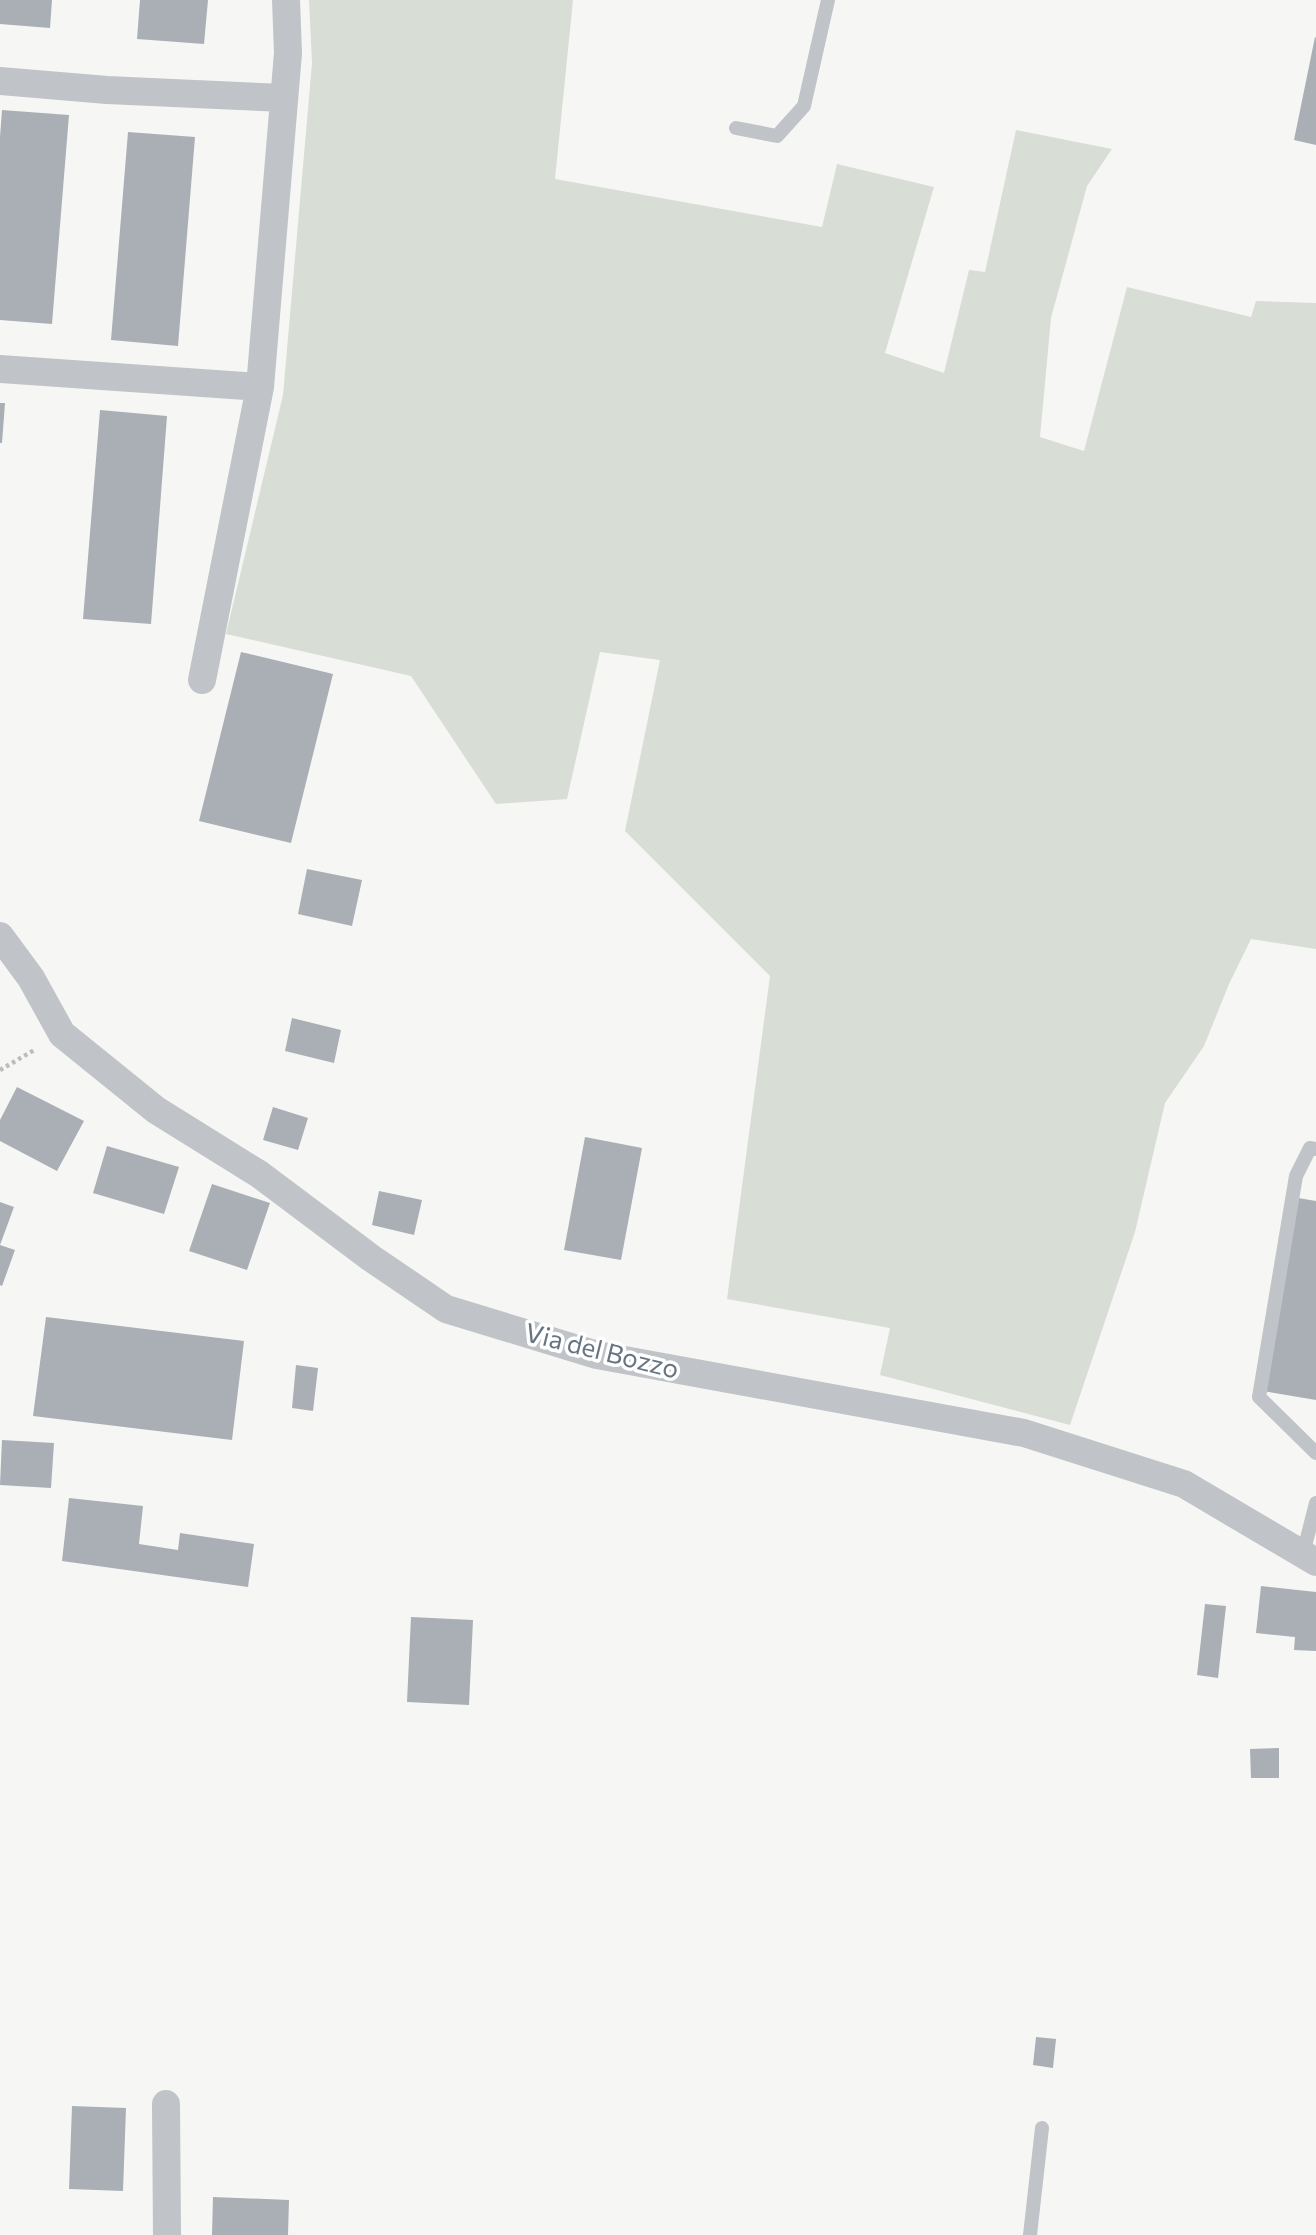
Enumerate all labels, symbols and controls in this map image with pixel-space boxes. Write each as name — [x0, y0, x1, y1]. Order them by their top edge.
street label: Via del Bozzo — [522, 1316, 682, 1384]

